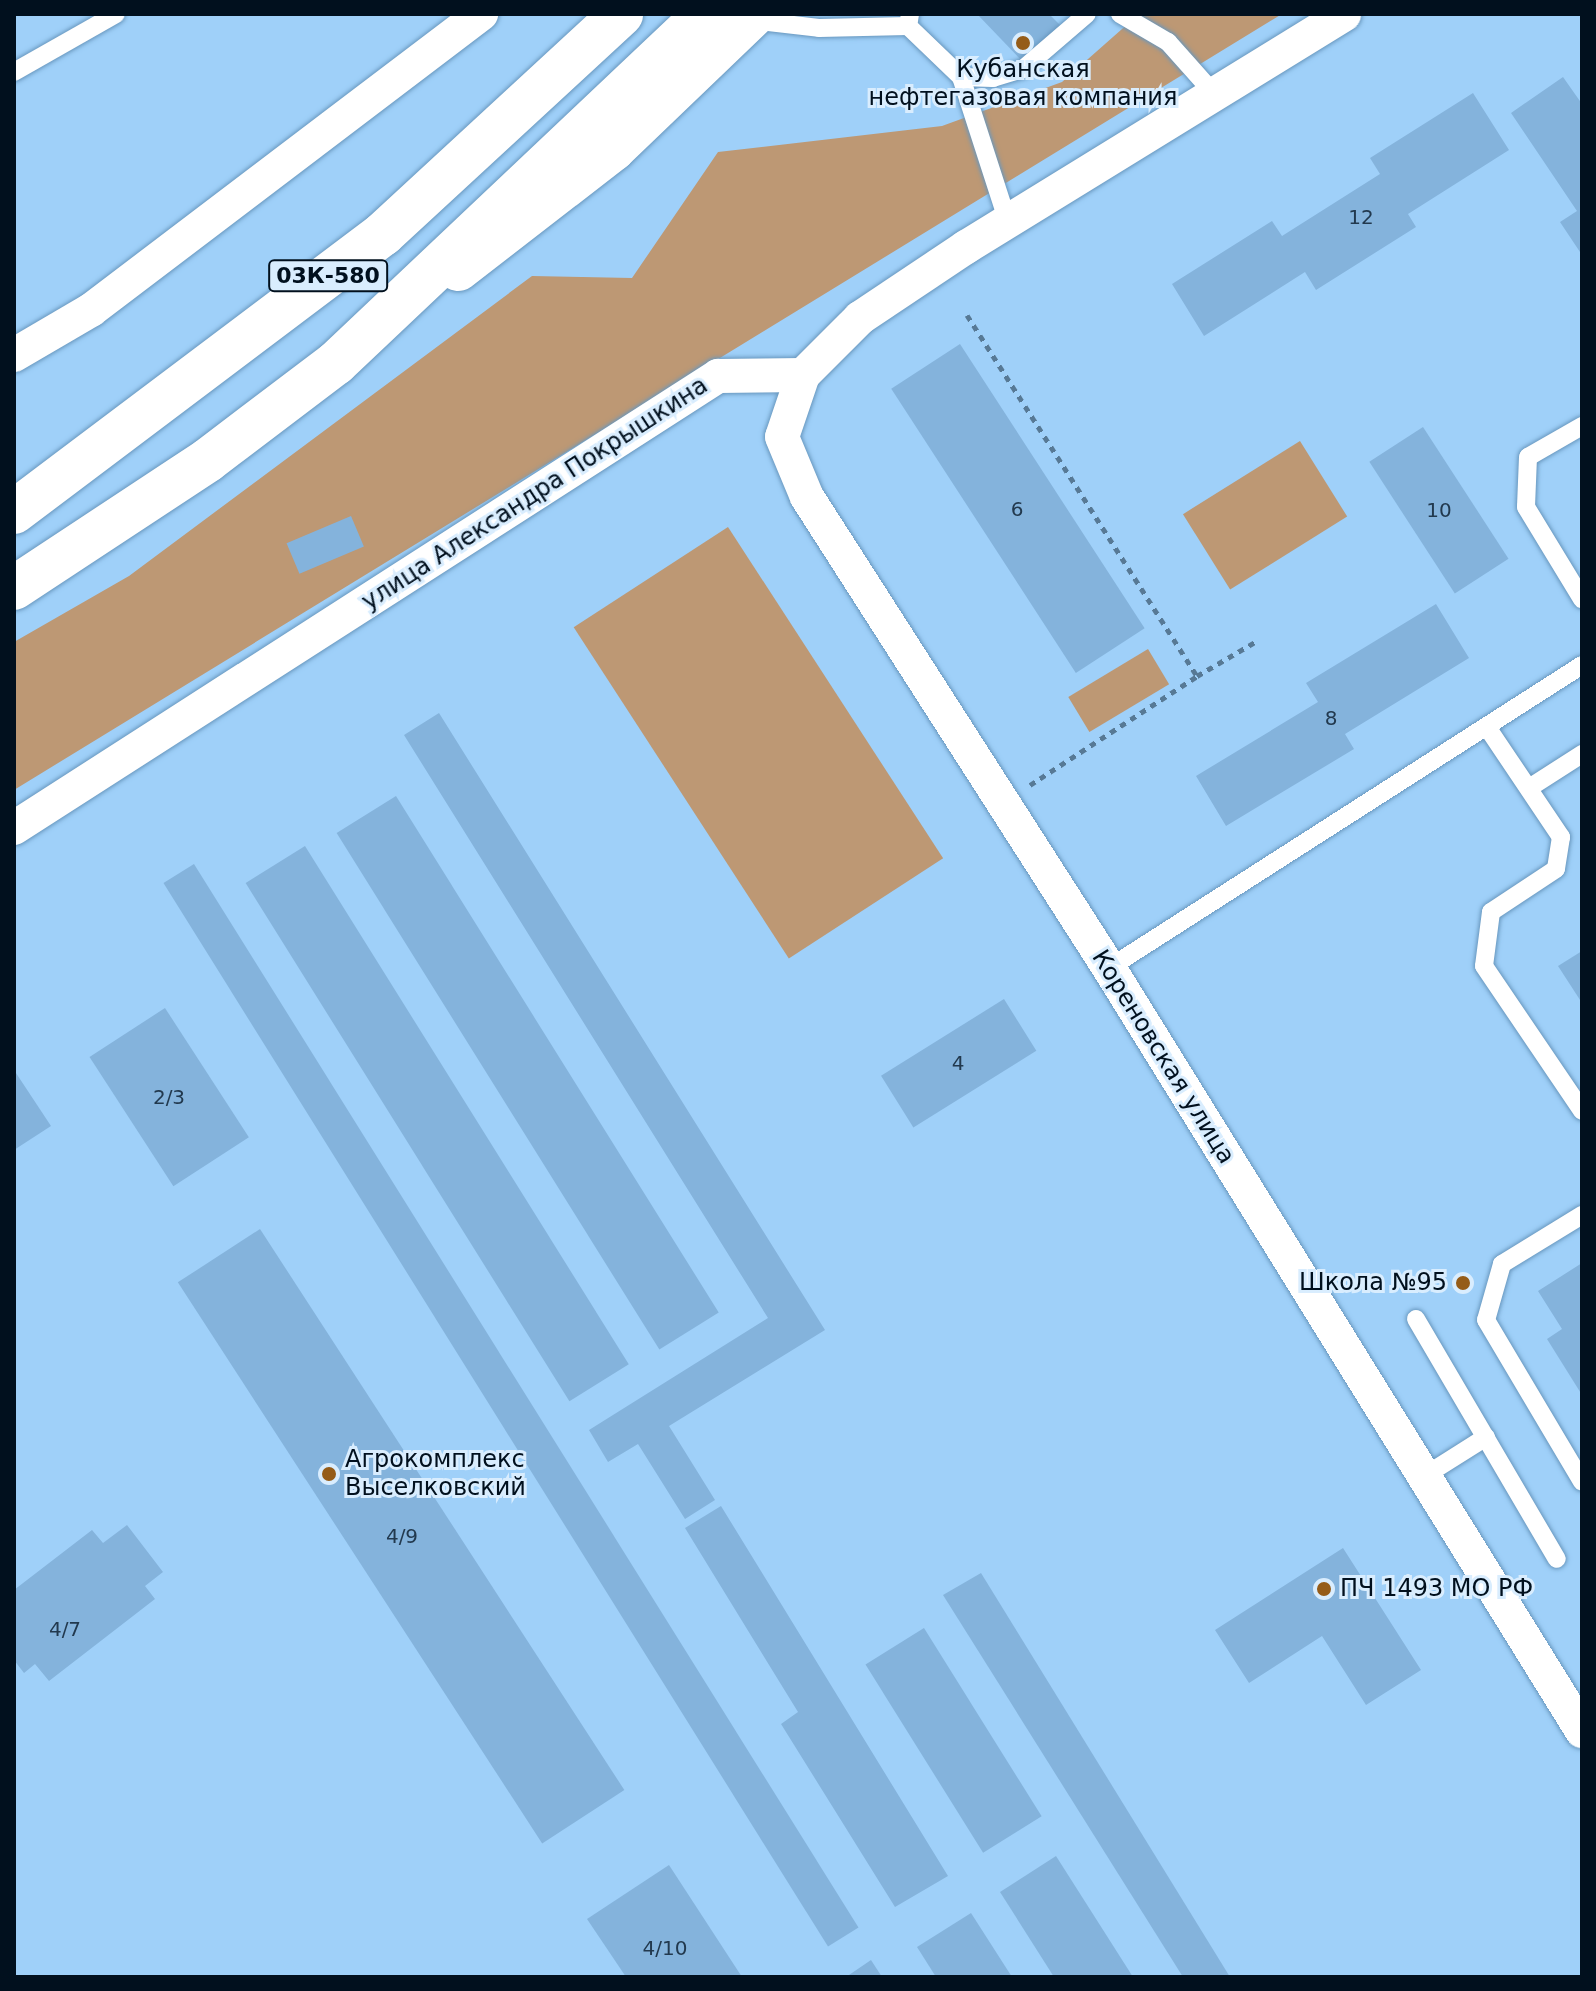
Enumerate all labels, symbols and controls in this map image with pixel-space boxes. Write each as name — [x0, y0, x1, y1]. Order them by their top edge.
marker: Кубанская нефтегазовая компания — [1014, 34, 1032, 52]
place label: Кубанская нефтегазовая компания — [869, 56, 1177, 112]
house number: 12 — [1348, 205, 1374, 229]
road number: 03К-580 — [268, 258, 388, 294]
street label: улица Александра Покрышкина — [357, 371, 713, 617]
house number: 6 — [1011, 497, 1023, 521]
house number: 10 — [1426, 498, 1452, 522]
house number: 8 — [1325, 706, 1337, 730]
street label: Кореновская улица — [1085, 945, 1241, 1169]
house number: 4 — [952, 1051, 964, 1075]
house number: 2/3 — [153, 1085, 185, 1109]
place label: Школа №95 — [1299, 1269, 1447, 1297]
marker: Школа №95 — [1454, 1274, 1472, 1292]
place label: Агрокомплекс Выселковский — [345, 1446, 526, 1502]
marker: Агрокомплекс Выселковский — [320, 1465, 338, 1483]
house number: 4/9 — [386, 1524, 418, 1548]
place label: ПЧ 1493 МО РФ — [1340, 1575, 1533, 1603]
marker: ПЧ 1493 МО РФ — [1315, 1580, 1333, 1598]
house number: 4/7 — [49, 1617, 81, 1641]
house number: 4/10 — [643, 1936, 687, 1960]

